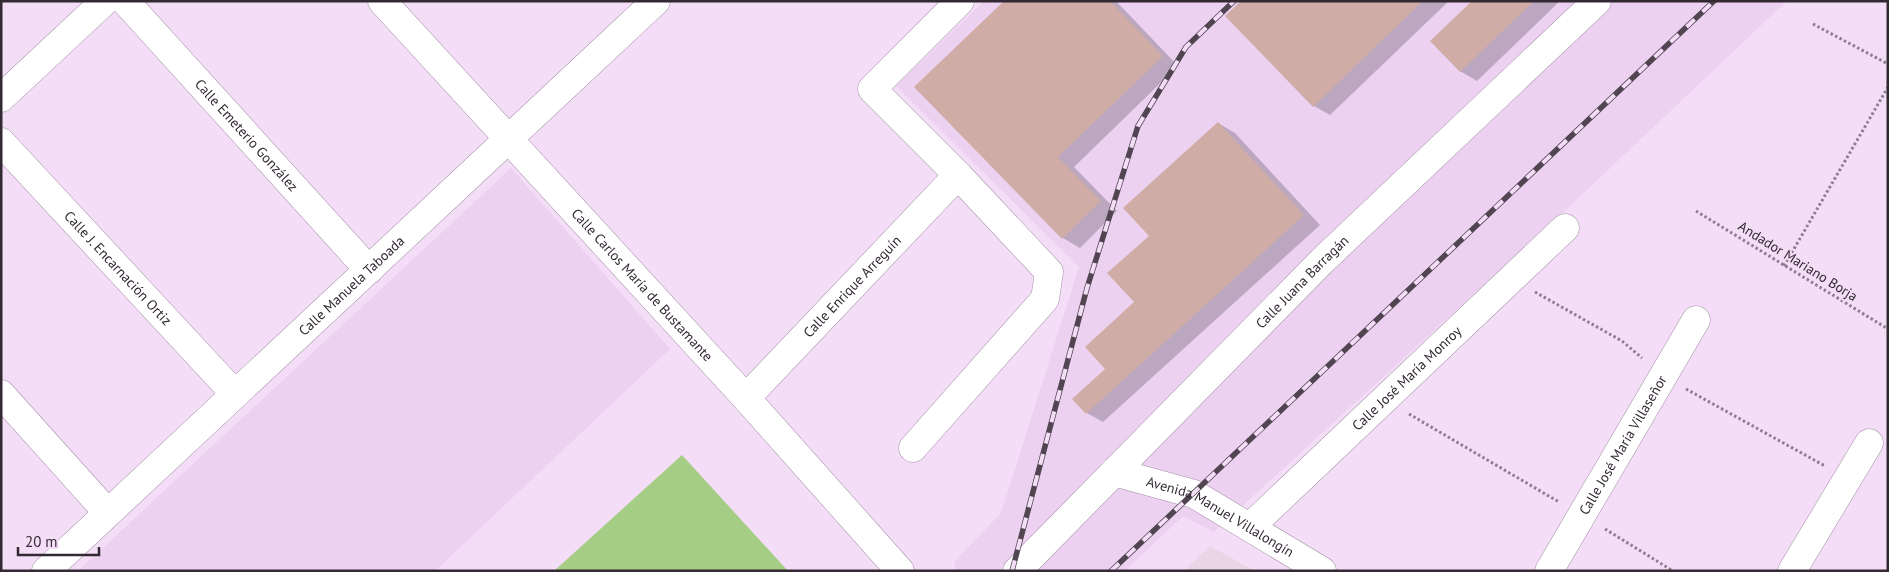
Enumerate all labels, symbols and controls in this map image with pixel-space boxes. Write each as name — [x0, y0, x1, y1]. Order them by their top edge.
street label: Calle Emeterio González — [191, 75, 302, 195]
street label: Calle Carlos María de Bustamante — [568, 205, 717, 365]
street label: Calle J. Encarnación Ortiz — [60, 207, 176, 329]
street label: Andador Mariano Borja — [1735, 217, 1861, 305]
street label: Calle Manuela Taboada — [295, 232, 408, 339]
street label: Calle Enrique Arreguín — [799, 232, 905, 341]
street label: Calle Juana Barragán — [1252, 232, 1352, 332]
street label: Calle José María Monroy — [1348, 322, 1466, 435]
street label: Calle José María Villaseñor — [1575, 372, 1671, 518]
street label: Avenida Manuel Villalongín — [1144, 472, 1297, 561]
scale bar — [18, 524, 99, 556]
text: 20 m — [25, 532, 58, 551]

